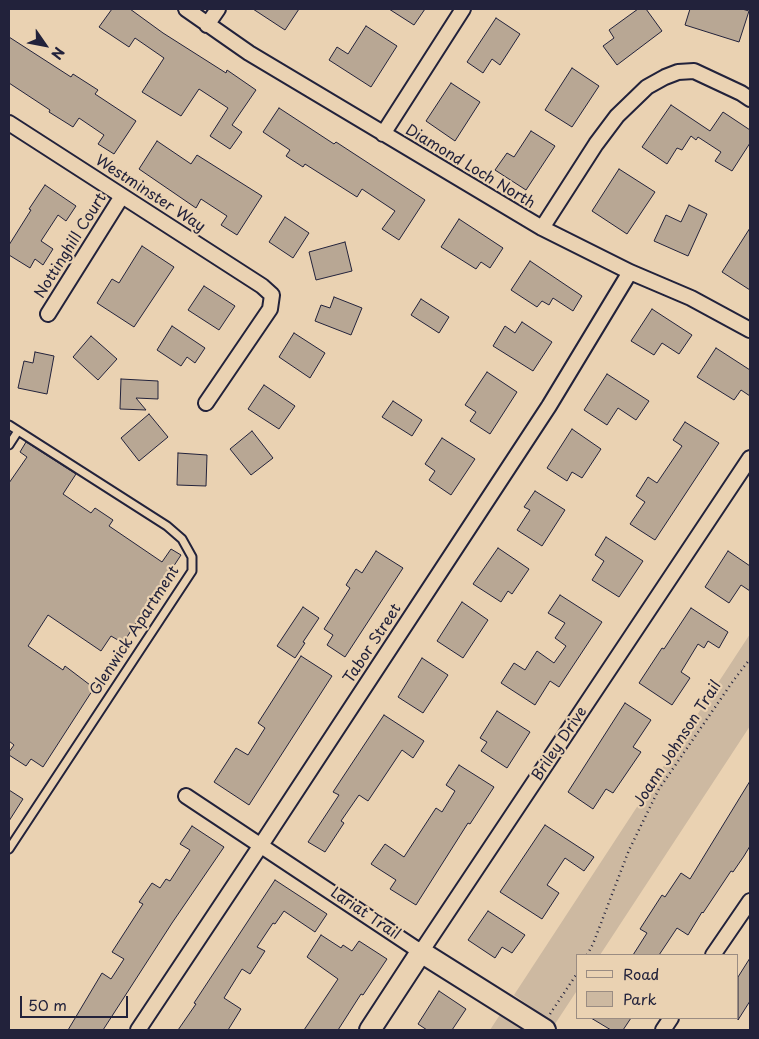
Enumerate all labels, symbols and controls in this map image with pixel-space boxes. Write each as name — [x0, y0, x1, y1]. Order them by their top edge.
north arrow — [20, 20, 70, 70]
text: N — [46, 43, 70, 64]
street label: Diamond Loch North — [402, 121, 538, 213]
street label: Westminster Way — [92, 152, 208, 236]
street label: Nottinghill Court — [31, 190, 111, 302]
street label: Glenwick Apartment — [86, 563, 184, 699]
street label: Tabor Street — [341, 601, 405, 687]
street label: Joann Johnson Trail — [631, 678, 725, 810]
street label: Briley Drive — [529, 704, 591, 784]
street label: Lariat Trail — [327, 884, 403, 944]
legend — [576, 954, 739, 1019]
text: Road — [623, 962, 659, 985]
scale bar — [22, 986, 130, 1018]
text: Park — [623, 987, 657, 1010]
text: 50 m — [28, 993, 67, 1016]

